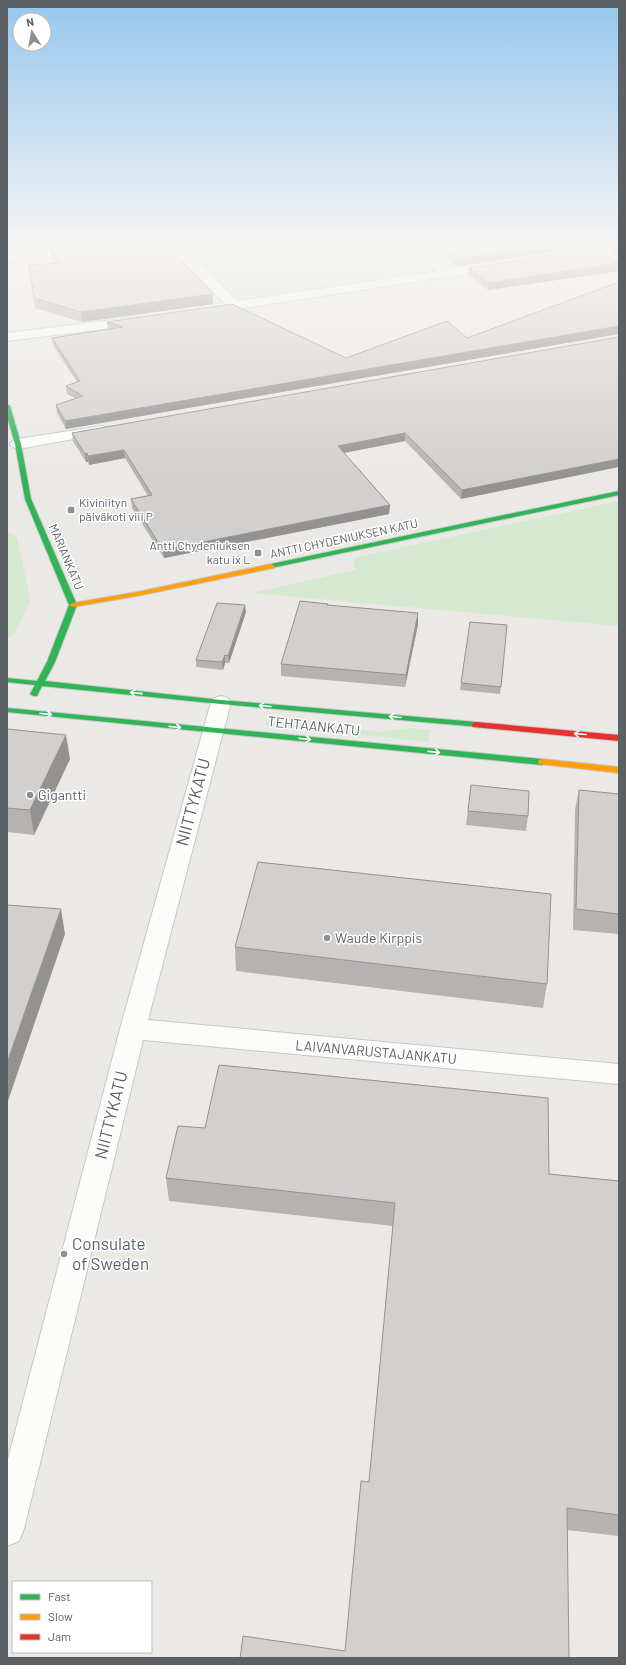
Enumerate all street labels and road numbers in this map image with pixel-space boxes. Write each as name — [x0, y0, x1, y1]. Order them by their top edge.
street label: ANTTI CHYDENIUKSEN KATU — [269, 516, 419, 561]
street label: MARIANKATU — [47, 521, 87, 592]
street label: TEHTAANKATU — [267, 712, 361, 739]
street label: NIITTYKATU — [171, 756, 213, 848]
street label: LAIVANVARUSTAJANKATU — [295, 1036, 457, 1067]
street label: NIITTYKATU — [89, 1069, 131, 1161]

